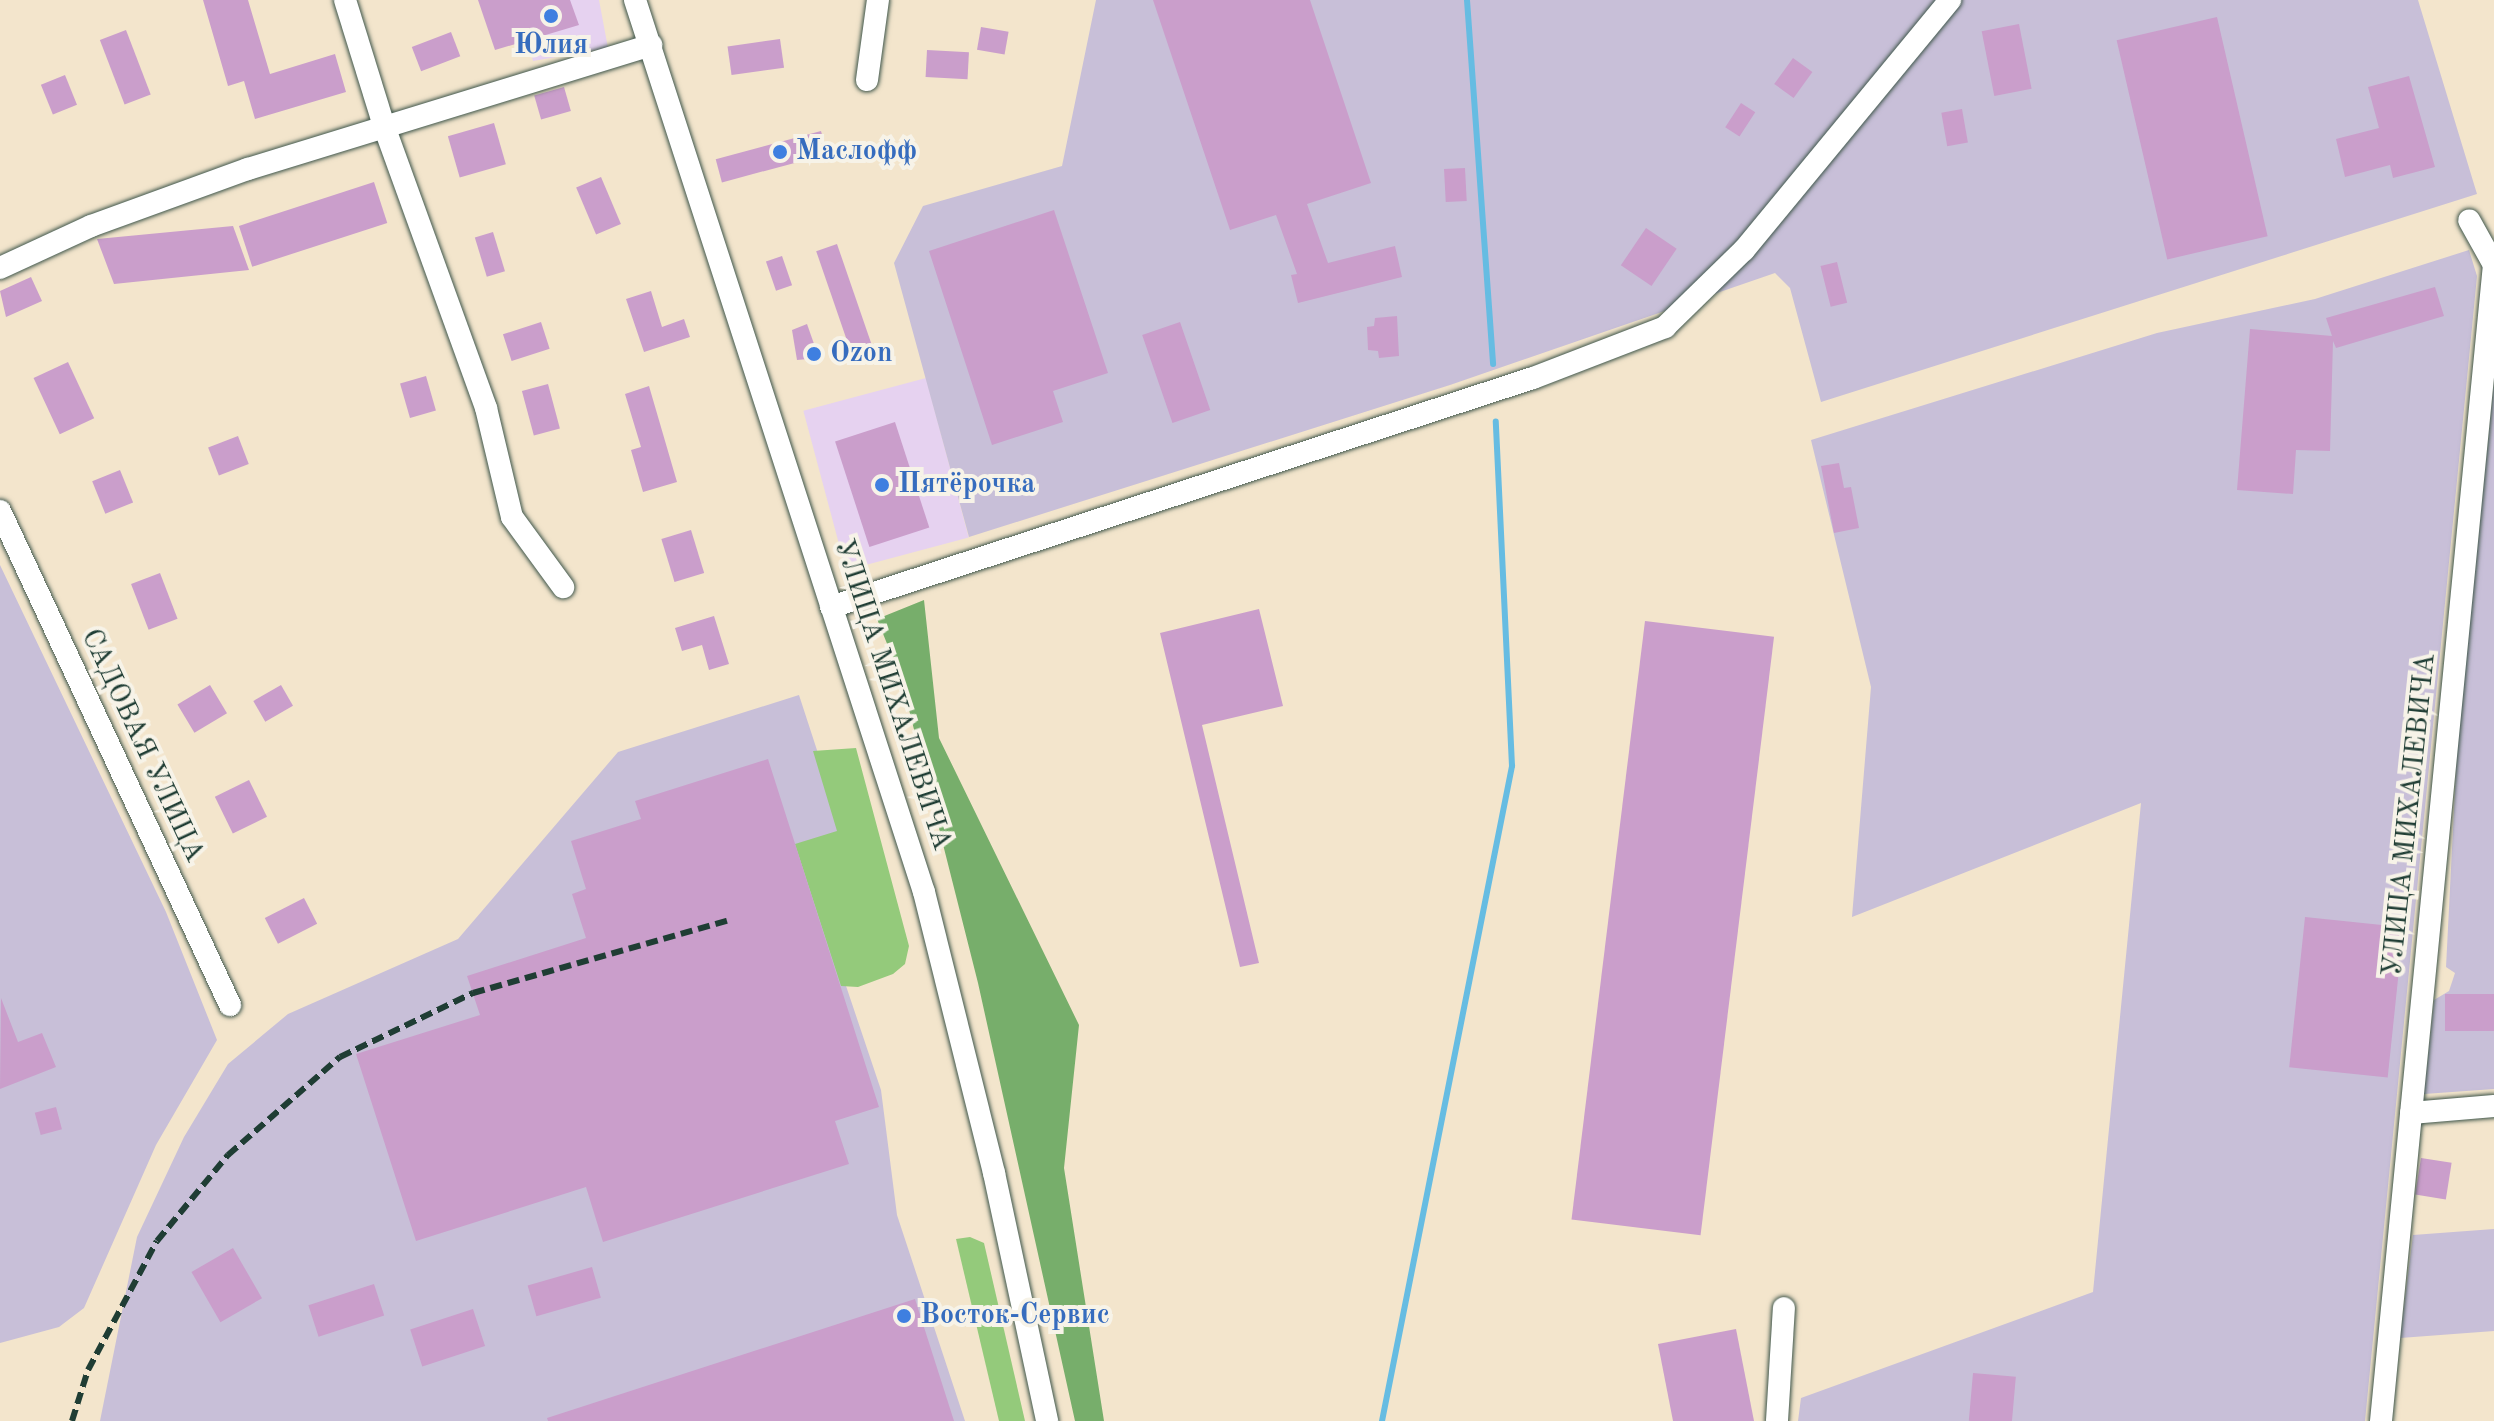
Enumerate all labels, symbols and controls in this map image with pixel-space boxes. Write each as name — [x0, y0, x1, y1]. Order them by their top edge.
marker: Юлия — [542, 7, 560, 25]
place label: Юлия — [514, 29, 588, 63]
place label: Маслофф — [796, 135, 917, 169]
marker: Маслофф — [771, 143, 789, 161]
place label: Ozon — [830, 337, 892, 371]
marker: Ozon — [805, 345, 823, 363]
place label: Пятёрочка — [898, 468, 1035, 502]
marker: Пятёрочка — [873, 476, 891, 494]
street label: УЛИЦА МИХАЛЕВИЧА — [826, 535, 958, 855]
street label: САДОВАЯ УЛИЦА — [73, 624, 211, 868]
street label: УЛИЦА МИХАЛЕВИЧА — [2376, 652, 2444, 978]
place label: Восток-Сервис — [920, 1299, 1110, 1333]
marker: Восток-Сервис — [895, 1307, 913, 1325]

